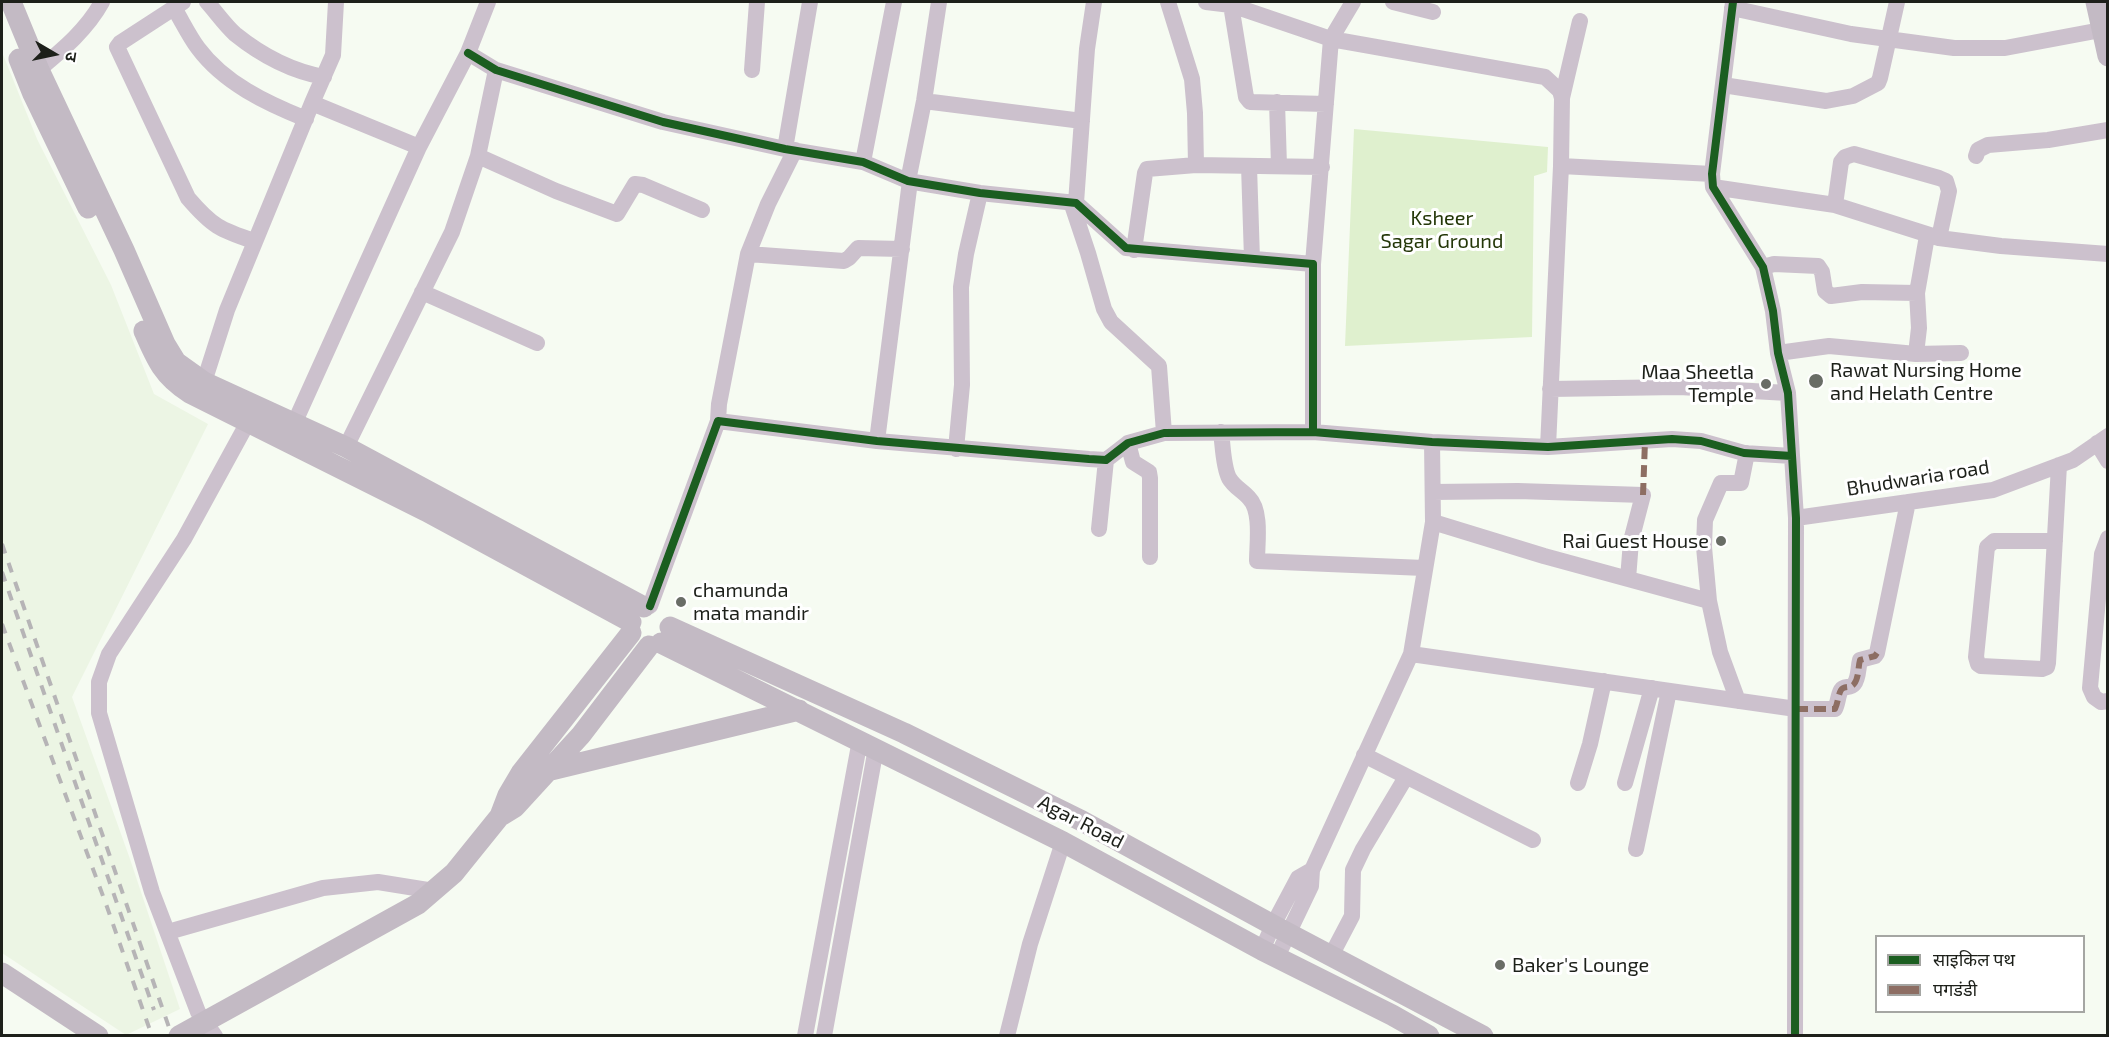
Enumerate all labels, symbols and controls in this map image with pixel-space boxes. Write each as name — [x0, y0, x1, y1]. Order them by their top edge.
north arrow — [24, 24, 84, 84]
text: उ — [62, 51, 82, 63]
park label: Ksheer Sagar Ground — [1381, 206, 1503, 253]
place label: Rawat Nursing Home and Helath Centre — [1830, 358, 2022, 405]
place label: Maa Sheetla Temple — [1641, 360, 1754, 407]
marker: Rawat Nursing Home and Helath Centre — [1807, 372, 1825, 390]
marker: Maa Sheetla Temple — [1759, 377, 1773, 391]
street label: Bhudwaria road — [1845, 455, 1991, 501]
place label: Rai Guest House — [1562, 529, 1709, 553]
marker: Rai Guest House — [1714, 534, 1728, 548]
place label: chamunda mata mandir — [693, 578, 809, 625]
marker: chamunda mata mandir — [674, 595, 688, 609]
street label: Agar Road — [1034, 790, 1128, 854]
legend — [1875, 935, 2085, 1013]
text: साइकिल पथ — [1933, 948, 2015, 970]
place label: Baker's Lounge — [1512, 953, 1649, 977]
marker: Baker's Lounge — [1493, 958, 1507, 972]
text: पगडंडी — [1933, 978, 1977, 1000]

